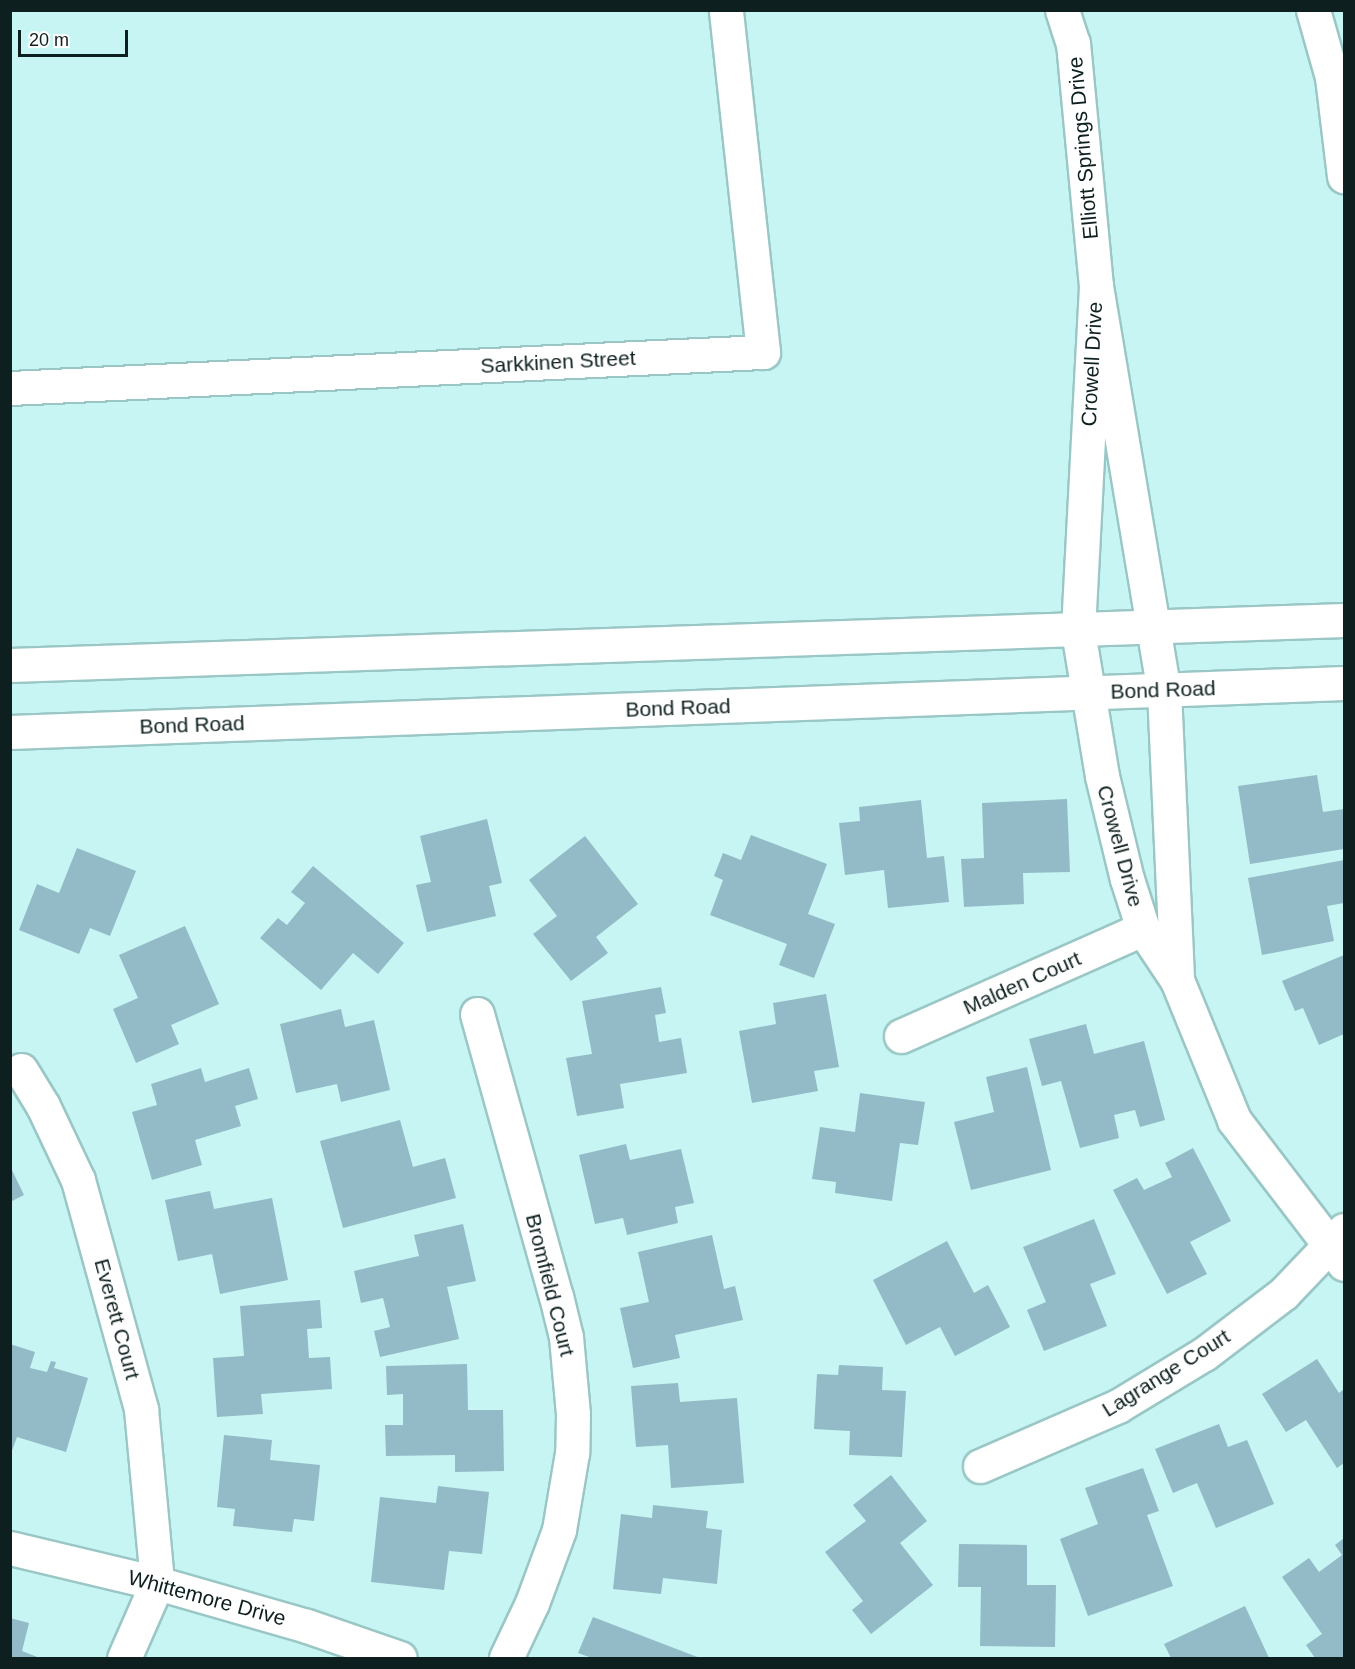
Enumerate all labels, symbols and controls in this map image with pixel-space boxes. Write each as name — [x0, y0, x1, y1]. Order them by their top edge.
scale bar — [21, 18, 130, 56]
text: 20 m — [29, 30, 69, 50]
street label: Elliott Springs Drive — [1062, 56, 1104, 240]
street label: Crowell Drive — [1076, 301, 1108, 427]
street label: Sarkkinen Street — [480, 345, 636, 379]
street label: Bond Road — [1110, 676, 1216, 704]
street label: Bond Road — [625, 694, 731, 722]
street label: Bond Road — [139, 711, 245, 739]
street label: Crowell Drive — [1092, 782, 1148, 910]
street label: Malden Court — [959, 946, 1085, 1020]
street label: Bromfield Court — [520, 1211, 580, 1359]
street label: Everett Court — [89, 1256, 145, 1382]
street label: Lagrange Court — [1097, 1324, 1235, 1422]
street label: Whittemore Drive — [125, 1565, 289, 1631]

